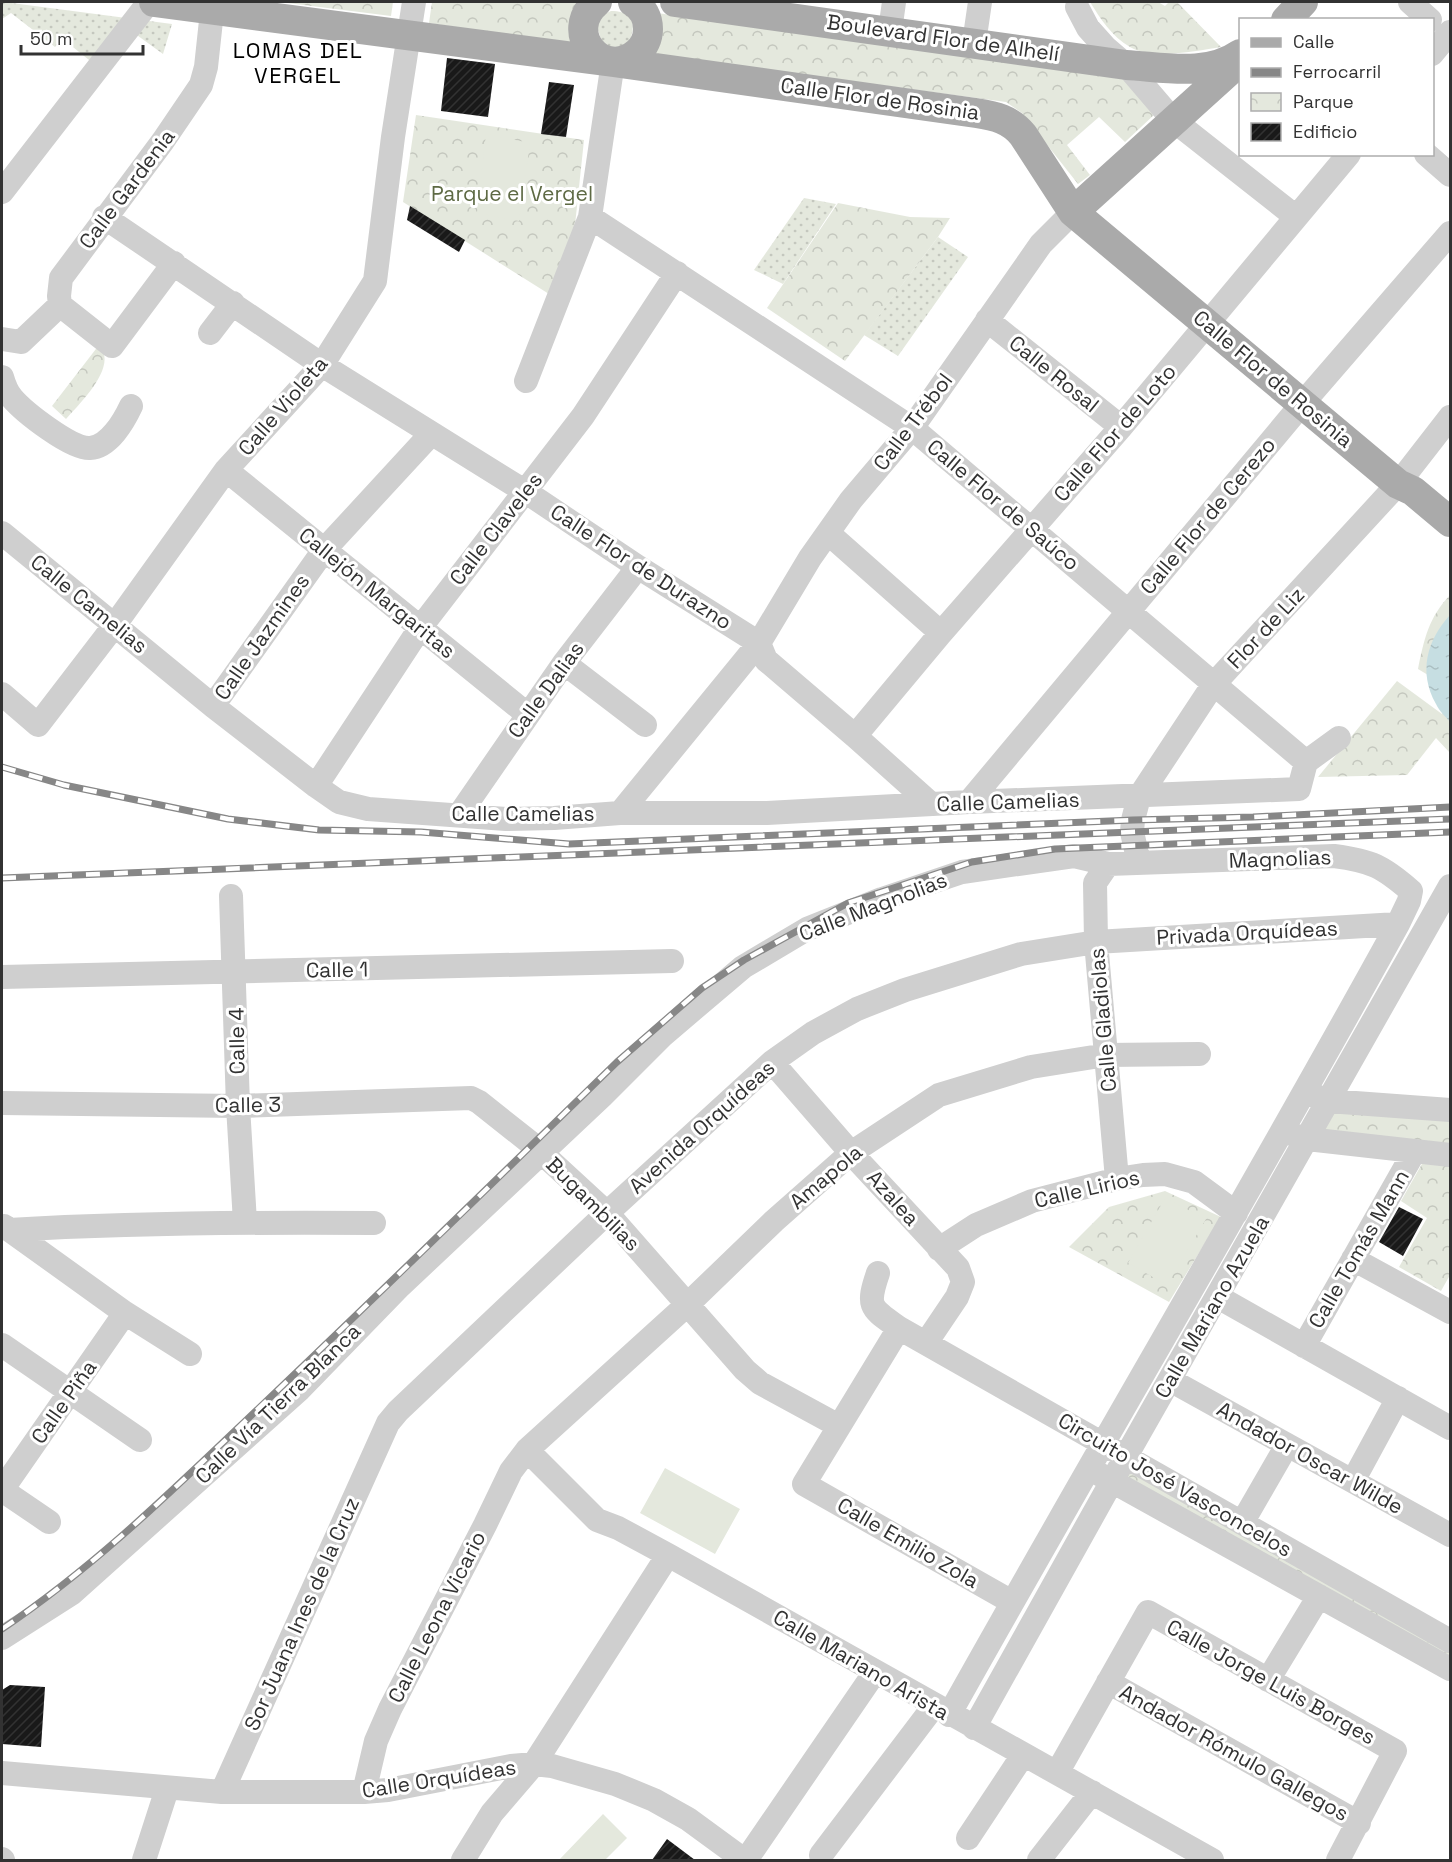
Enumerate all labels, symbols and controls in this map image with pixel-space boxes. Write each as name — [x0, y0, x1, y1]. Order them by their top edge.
street label: Boulevard Flor de Alhelí — [825, 8, 1062, 67]
scale bar — [21, 18, 142, 56]
legend — [1239, 18, 1434, 156]
text: 50 m — [30, 27, 72, 50]
text: Calle — [1293, 30, 1334, 53]
district label: LOMAS DEL VERGEL — [233, 36, 363, 89]
text: Ferrocarril — [1293, 60, 1381, 83]
street label: Calle Flor de Rosinia — [779, 71, 981, 126]
text: Parque — [1293, 90, 1354, 113]
text: Edificio — [1293, 120, 1357, 143]
street label: Calle Gardenia — [73, 123, 180, 254]
park label: Parque el Vergel — [431, 180, 593, 207]
street label: Calle Flor de Rosinia — [1188, 304, 1359, 453]
street label: Calle Rosal — [1004, 329, 1105, 418]
street label: Calle Violeta — [232, 350, 333, 461]
street label: Calle Flor de Loto — [1047, 358, 1182, 507]
street label: Calle Trébol — [867, 367, 958, 476]
street label: Calle Flor de Cerezo — [1134, 432, 1281, 600]
street label: Calle Flor de Saúco — [922, 433, 1085, 576]
street label: Calle Claveles — [443, 467, 548, 591]
street label: Calle Flor de Durazno — [545, 498, 737, 635]
street label: Callejón Margaritas — [294, 521, 461, 664]
street label: Calle Camelias — [25, 548, 153, 659]
street label: Calle Jazmines — [208, 568, 315, 705]
street label: Flor de Liz — [1221, 581, 1310, 674]
street label: Calle Dalias — [501, 636, 590, 743]
street label: Calle Camelias — [936, 786, 1080, 817]
street label: Calle Camelias — [451, 800, 595, 827]
street label: Magnolias — [1228, 843, 1332, 874]
street label: Calle Magnolias — [795, 866, 951, 947]
street label: Privada Orquídeas — [1156, 914, 1338, 951]
street label: Calle Gladiolas — [1083, 947, 1122, 1093]
street label: Calle 1 — [306, 955, 368, 984]
street label: Calle 4 — [222, 1007, 251, 1075]
street label: Avenida Orquídeas — [623, 1054, 780, 1199]
street label: Calle 3 — [215, 1090, 281, 1119]
street label: Amapola — [784, 1138, 868, 1215]
street label: Bugambilias — [541, 1151, 646, 1256]
street label: Calle Lirios — [1032, 1163, 1142, 1214]
street label: Azalea — [861, 1164, 925, 1231]
street label: Calle Tomás Mann — [1302, 1165, 1415, 1333]
street label: Calle Mariano Azuela — [1148, 1210, 1275, 1403]
street label: Calle Vía Tierra Blanca — [189, 1318, 366, 1490]
street label: Calle Piña — [25, 1354, 102, 1449]
street label: Andador Oscar Wilde — [1212, 1395, 1408, 1520]
street label: Circuito José Vasconcelos — [1053, 1406, 1297, 1563]
street label: Calle Emilio Zola — [832, 1491, 984, 1594]
street label: Sor Juana Ines de la Cruz — [238, 1493, 365, 1735]
street label: Calle Leona Vicario — [382, 1526, 492, 1707]
street label: Calle Mariano Arista — [768, 1603, 954, 1726]
street label: Calle Jorge Luis Borges — [1162, 1613, 1380, 1750]
street label: Andador Rómulo Gallegos — [1115, 1678, 1354, 1827]
street label: Calle Orquídeas — [360, 1753, 518, 1804]

